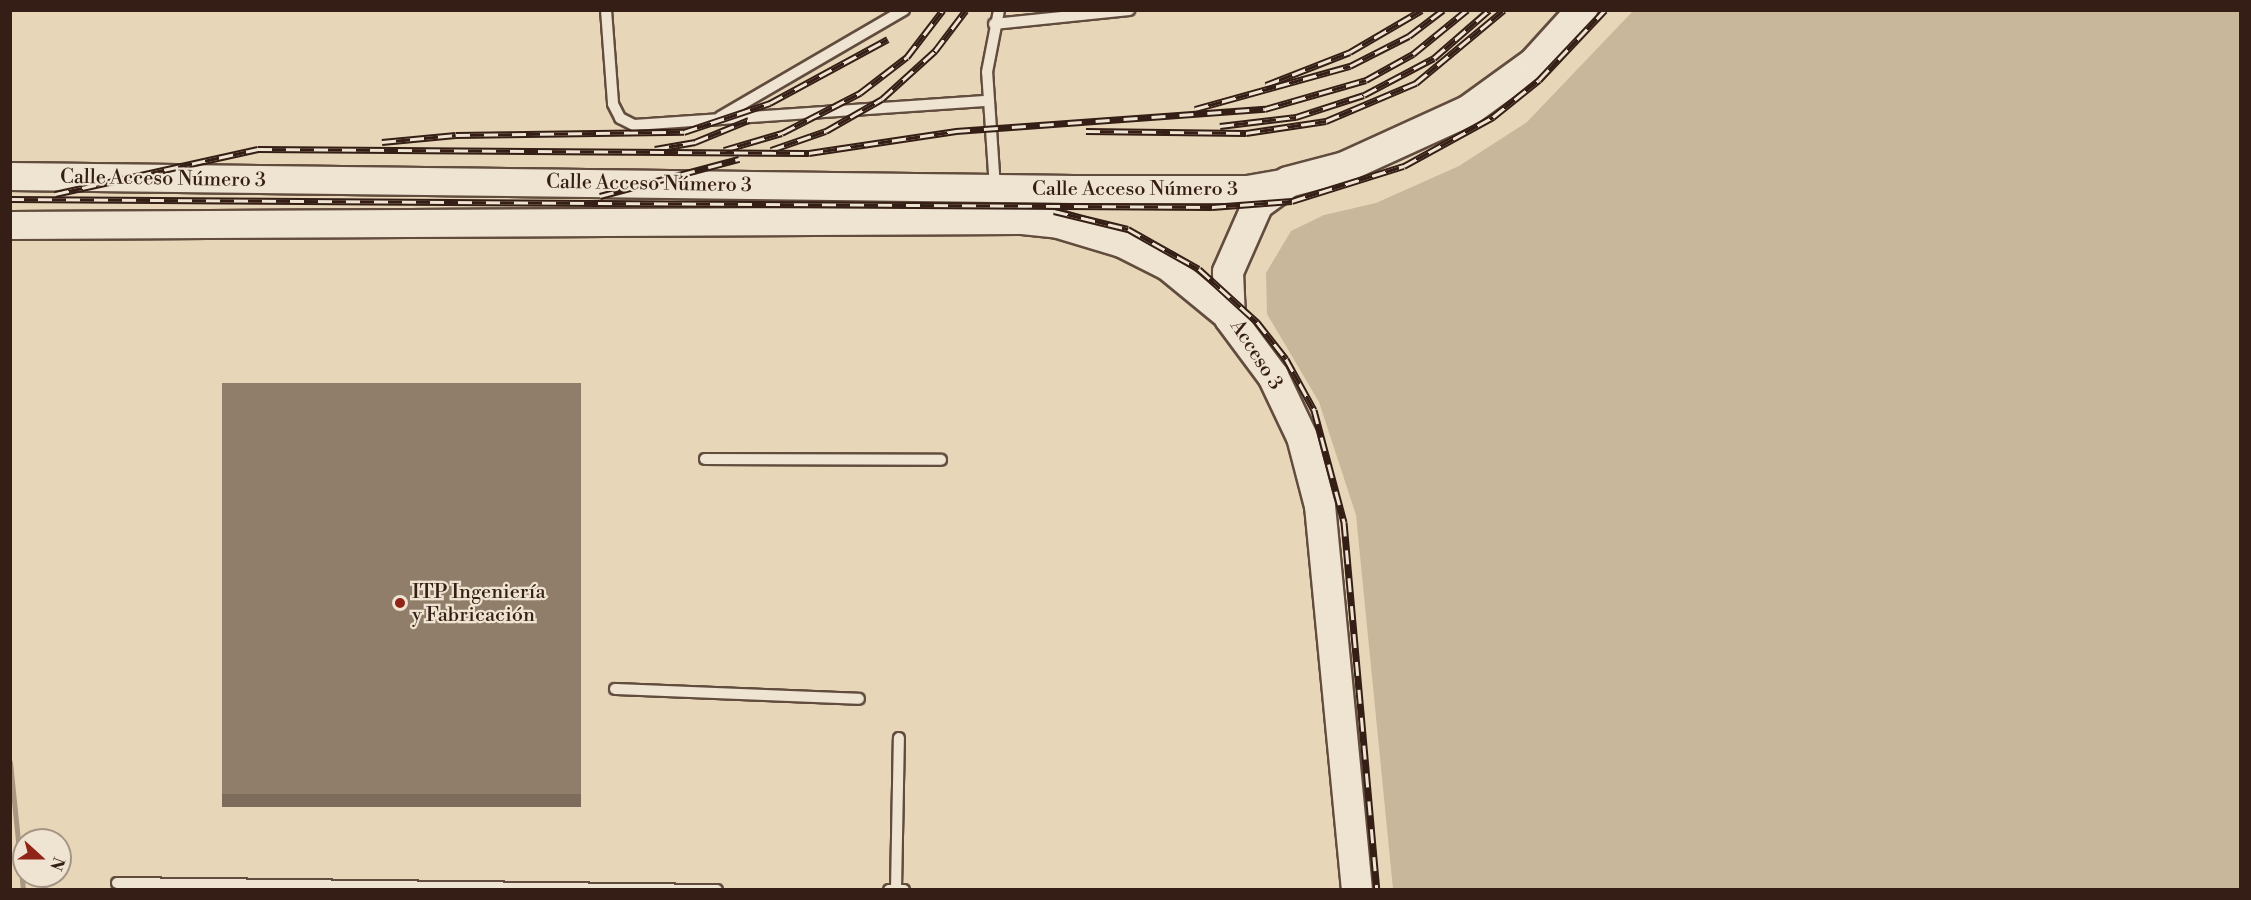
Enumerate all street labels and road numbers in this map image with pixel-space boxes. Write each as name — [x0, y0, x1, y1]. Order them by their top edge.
street label: Calle Acceso Número 3 — [60, 165, 266, 193]
street label: Calle Acceso Número 3 — [546, 170, 752, 198]
street label: Calle Acceso Número 3 — [1032, 177, 1238, 201]
street label: Acceso 3 — [1225, 315, 1287, 395]

